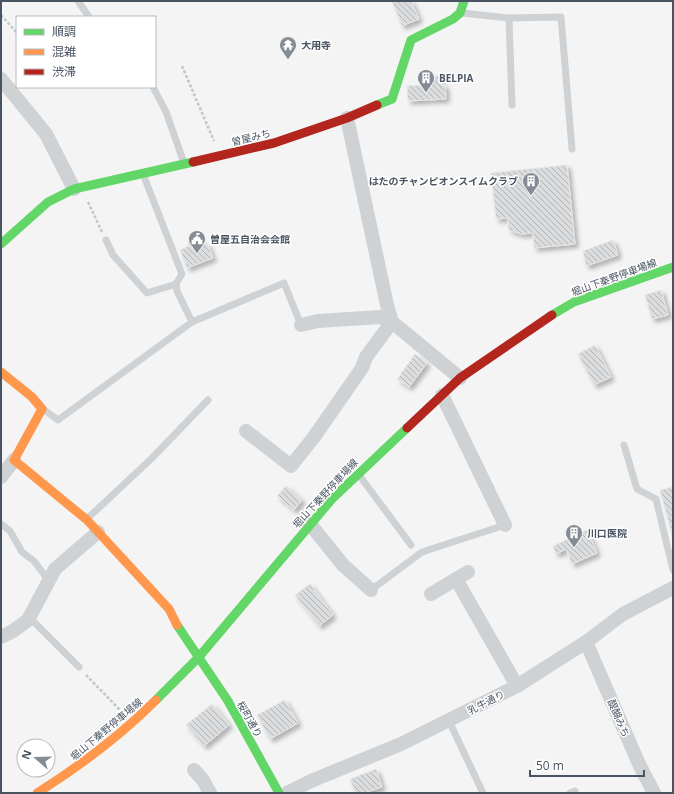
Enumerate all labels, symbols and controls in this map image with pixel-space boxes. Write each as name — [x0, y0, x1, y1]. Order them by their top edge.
legend — [16, 16, 156, 88]
text: 順調 — [52, 23, 76, 40]
temple icon: 大用寺 — [278, 35, 298, 60]
place label: 大用寺 — [301, 38, 331, 52]
text: 混雑 — [52, 43, 76, 60]
text: 渋滞 — [52, 63, 76, 80]
building icon: BELPIA — [416, 68, 436, 93]
place label: BELPIA — [439, 71, 474, 85]
street label: 曽屋みち — [230, 125, 272, 149]
building icon: はたのチャンピオンスイムクラブ — [521, 171, 541, 196]
place label: はたのチャンピオンスイムクラブ — [369, 174, 518, 188]
public building icon: 曽屋五自治会会館 — [187, 229, 207, 254]
place label: 曽屋五自治会会館 — [210, 232, 290, 246]
street label: 堀山下秦野停車場線 — [569, 255, 659, 299]
street label: 堀山下秦野停車場線 — [289, 455, 361, 531]
building icon: 川口医院 — [564, 523, 584, 548]
place label: 川口医院 — [587, 526, 627, 540]
street label: 乳牛通り — [465, 687, 507, 717]
street label: 堀山下秦野停車場線 — [67, 695, 145, 763]
street label: 醍醐みち — [605, 697, 633, 739]
street label: 桜町通り — [234, 698, 266, 740]
north arrow — [16, 738, 56, 778]
text: N — [18, 748, 35, 761]
scale bar — [530, 752, 644, 778]
text: 50 m — [536, 757, 564, 774]

